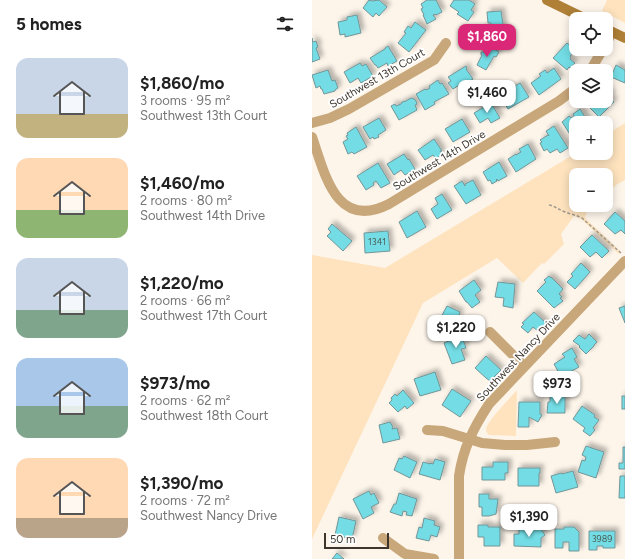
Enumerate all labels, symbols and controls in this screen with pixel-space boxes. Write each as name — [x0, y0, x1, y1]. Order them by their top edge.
map controls — [569, 12, 613, 212]
button: locate — [569, 12, 613, 56]
icon: filters — [274, 13, 296, 35]
text: 5 homes — [16, 14, 82, 34]
pin: $1,860 — [454, 24, 520, 58]
text: $1,860 — [467, 29, 507, 44]
street label: Southwest 13th Court — [327, 46, 427, 111]
button: layers — [569, 64, 613, 108]
text: $1,860/mo — [140, 73, 224, 93]
icon: home — [48, 74, 96, 122]
pin: $1,460 — [454, 80, 520, 114]
text: $1,460 — [467, 85, 507, 100]
text: 3 rooms · 95 m² — [140, 93, 230, 108]
text: Southwest 13th Court — [140, 108, 267, 123]
button: + — [569, 116, 613, 160]
street label: Southwest 14th Drive — [391, 128, 488, 193]
button: − — [569, 168, 613, 212]
text: $1,460/mo — [140, 173, 225, 193]
icon: home — [48, 174, 96, 222]
text: 2 rooms · 80 m² — [140, 193, 232, 208]
text: Southwest 14th Drive — [140, 208, 265, 223]
house number: 1341 — [368, 236, 386, 247]
text: $1,220/mo — [140, 273, 224, 293]
icon: home — [48, 274, 96, 322]
text: 2 rooms · 66 m² — [140, 293, 230, 308]
text: Southwest 17th Court — [140, 308, 267, 323]
street label: Southwest Nancy Drive — [474, 310, 563, 404]
pin: $1,220 — [423, 315, 489, 349]
text: $1,220 — [436, 320, 476, 335]
pin: $973 — [533, 371, 581, 405]
text: $973/mo — [140, 373, 210, 393]
icon: home — [48, 374, 96, 422]
text: $973 — [542, 376, 572, 391]
text: 2 rooms · 62 m² — [140, 393, 230, 408]
text: Southwest 18th Court — [140, 408, 268, 423]
text: $1,390/mo — [140, 473, 223, 493]
icon: home — [48, 474, 96, 522]
text: 2 rooms · 72 m² — [140, 493, 230, 508]
pin: $1,390 — [496, 504, 562, 538]
text: Southwest Nancy Drive — [140, 508, 277, 523]
text: $1,390 — [509, 509, 549, 524]
scale bar — [324, 531, 389, 550]
text: 50 m — [330, 533, 355, 546]
house number: 3989 — [592, 533, 612, 544]

